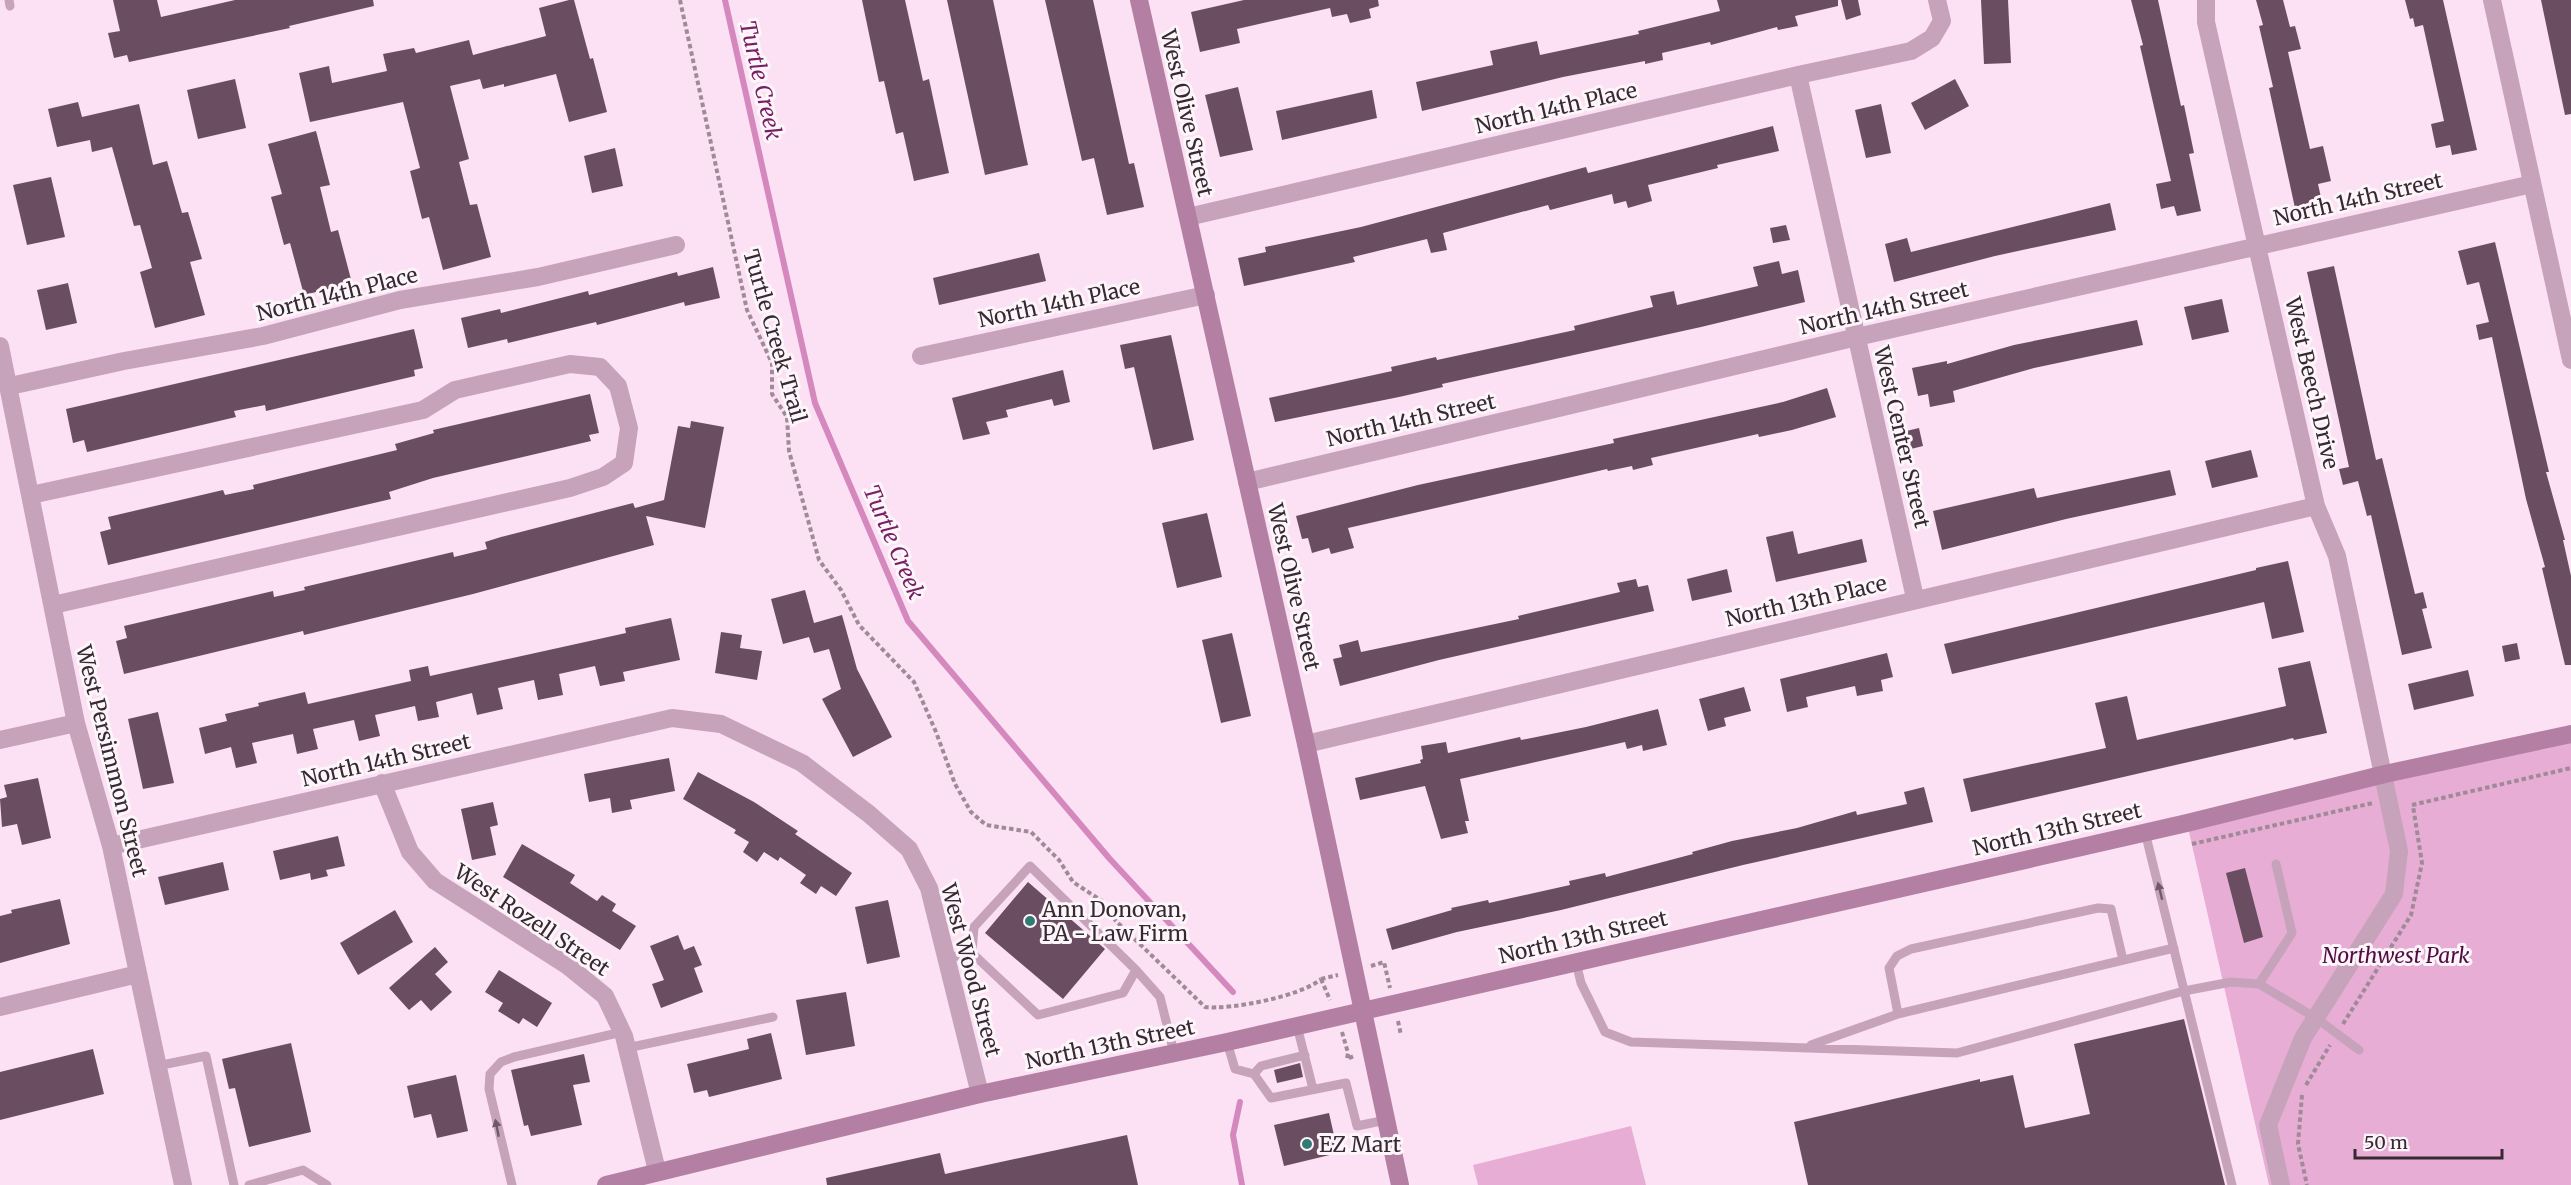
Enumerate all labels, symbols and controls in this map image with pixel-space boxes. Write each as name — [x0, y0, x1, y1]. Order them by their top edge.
water label: Turtle Creek — [734, 18, 788, 142]
street label: West Olive Street — [1154, 26, 1219, 199]
street label: North 14th Place — [1473, 76, 1639, 140]
street label: North 14th Street — [2271, 166, 2445, 232]
street label: Turtle Creek Trail — [737, 246, 813, 426]
street label: North 14th Place — [254, 261, 420, 327]
street label: North 14th Place — [976, 273, 1143, 333]
street label: North 14th Street — [1797, 275, 1971, 341]
street label: West Beech Drive — [2279, 293, 2345, 472]
street label: West Center Street — [1868, 342, 1936, 531]
street label: North 14th Street — [1324, 387, 1498, 453]
water label: Turtle Creek — [857, 481, 931, 603]
street label: West Olive Street — [1261, 500, 1326, 673]
street label: North 13th Place — [1723, 569, 1889, 633]
street label: West Persimmon Street — [70, 641, 154, 880]
street label: North 14th Street — [299, 727, 473, 793]
street label: North 13th Street — [1970, 796, 2144, 862]
street label: West Rozell Street — [448, 858, 615, 982]
street label: West Wood Street — [935, 880, 1007, 1059]
one-way arrow — [2154, 882, 2164, 901]
place label: Ann Donovan, PA - Law Firm — [1041, 896, 1188, 947]
street label: North 13th Street — [1496, 904, 1670, 970]
marker: Ann Donovan, PA - Law Firm — [1023, 914, 1037, 928]
park label: Northwest Park — [2322, 942, 2470, 969]
street label: North 13th Street — [1023, 1013, 1197, 1075]
one-way arrow — [492, 1119, 501, 1138]
scale bar — [2355, 1122, 2502, 1160]
place label: EZ Mart — [1319, 1131, 1401, 1158]
text: 50 m — [2364, 1131, 2408, 1154]
marker: EZ Mart — [1300, 1137, 1314, 1151]

